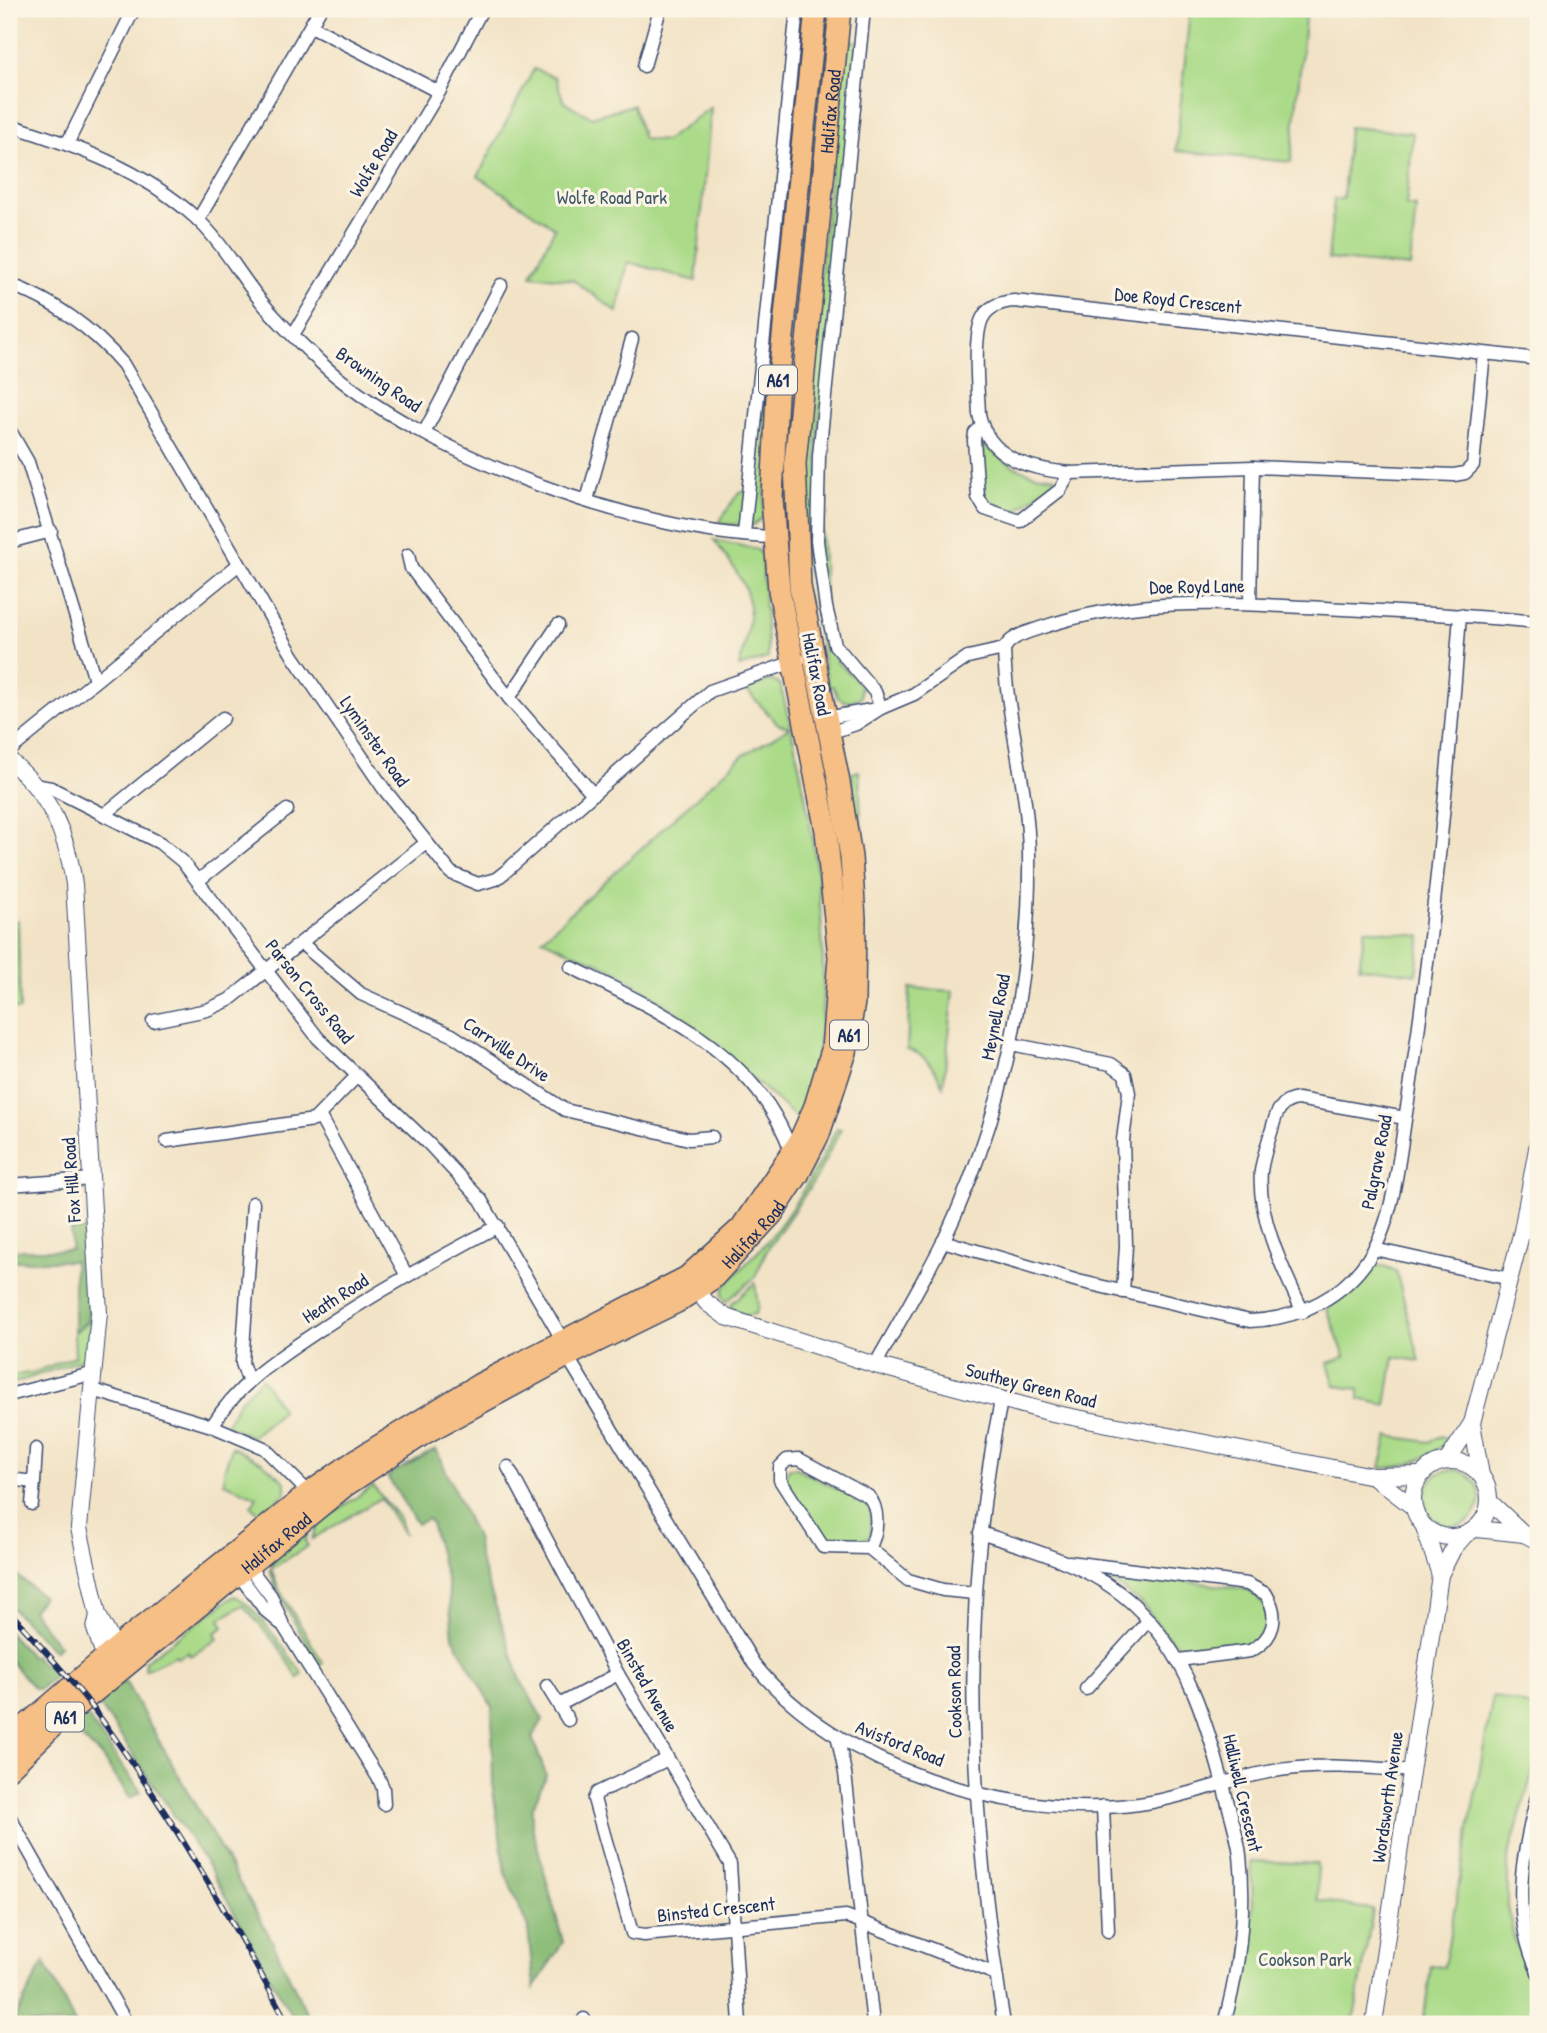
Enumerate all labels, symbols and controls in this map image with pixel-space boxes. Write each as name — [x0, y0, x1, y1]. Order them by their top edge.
street label: Halifax Road — [813, 68, 847, 155]
street label: Wolfe Road — [343, 124, 404, 202]
park label: Wolfe Road Park — [557, 184, 667, 210]
street label: Doe Royd Crescent — [1113, 280, 1243, 320]
street label: Browning Road — [331, 340, 427, 418]
road number: A61 — [759, 366, 797, 394]
street label: Doe Royd Lane — [1149, 572, 1245, 600]
street label: Halifax Road — [796, 630, 838, 718]
street label: Lyminster Road — [334, 690, 416, 792]
street label: Parson Cross Road — [260, 933, 361, 1049]
street label: Meynell Road — [974, 971, 1016, 1062]
street label: Carrville Drive — [458, 1010, 556, 1088]
road number: A61 — [830, 1020, 868, 1050]
street label: Palgrave Road — [1354, 1112, 1398, 1211]
street label: Fox Hill Road — [55, 1136, 87, 1224]
street label: Halifax Road — [715, 1195, 791, 1274]
street label: Heath Road — [297, 1267, 374, 1329]
street label: Southey Green Road — [963, 1356, 1100, 1414]
street label: Halifax Road — [235, 1506, 317, 1580]
street label: Binsted Avenue — [611, 1634, 685, 1737]
street label: Cookson Road — [940, 1645, 968, 1739]
road number: A61 — [46, 1702, 84, 1732]
street label: Avisford Road — [852, 1713, 949, 1773]
street label: Wordsworth Avenue — [1365, 1729, 1409, 1864]
street label: Halliwell Crescent — [1217, 1731, 1269, 1855]
street label: Binsted Crescent — [656, 1890, 777, 1928]
park label: Cookson Park — [1258, 1946, 1352, 1972]

